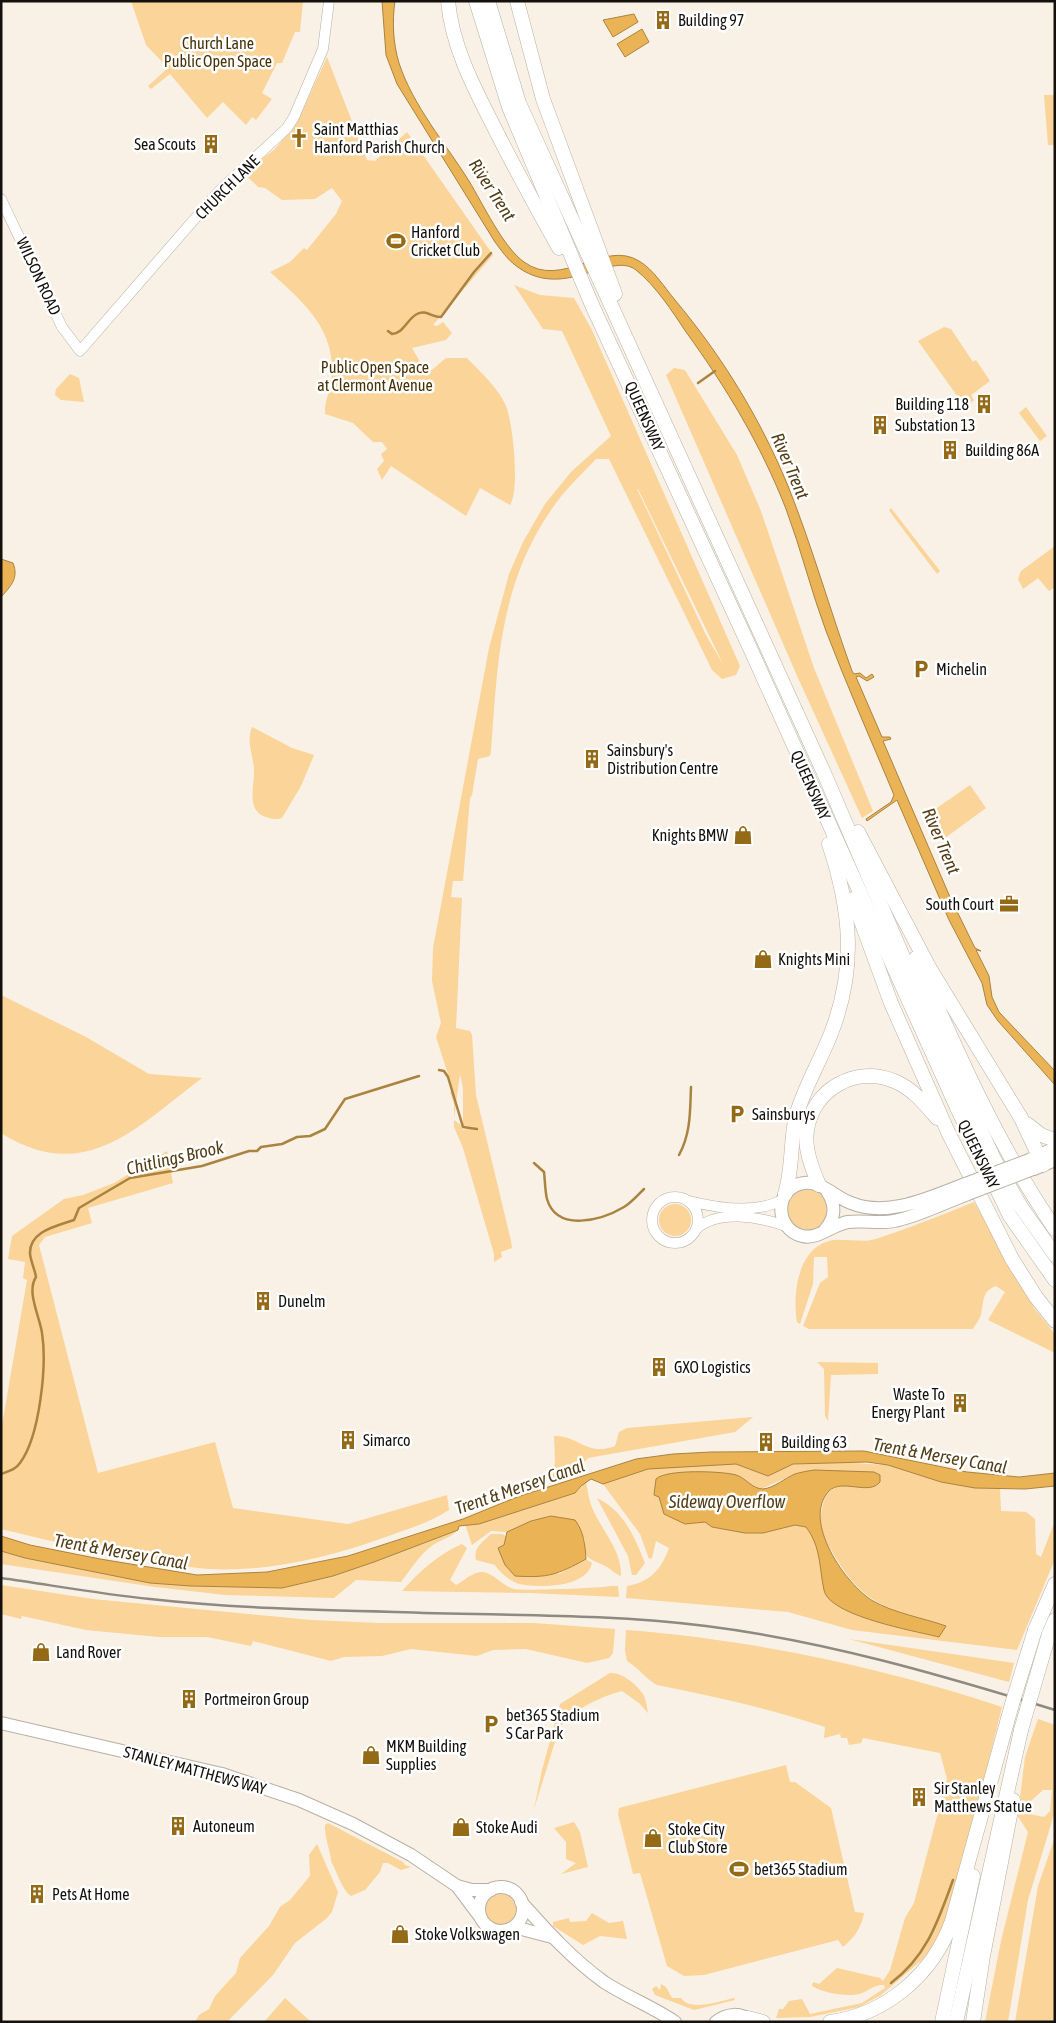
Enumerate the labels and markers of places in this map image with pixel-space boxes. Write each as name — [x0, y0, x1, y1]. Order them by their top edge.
building icon: Building 97 — [652, 9, 674, 31]
place label: Building 97 — [678, 11, 744, 30]
place label: Saint Matthias Hanford Parish Church — [314, 120, 445, 156]
church icon: Saint Matthias Hanford Parish Church — [288, 127, 310, 149]
building icon: Sea Scouts — [200, 133, 222, 155]
place label: Sea Scouts — [134, 135, 196, 153]
place label: Hanford Cricket Club — [411, 223, 480, 259]
sports icon: Hanford Cricket Club — [385, 230, 407, 252]
building icon: Building 118 — [973, 393, 995, 415]
place label: Building 118 — [895, 395, 969, 414]
building icon: Substation 13 — [869, 414, 891, 436]
place label: Substation 13 — [895, 416, 976, 434]
building icon: Building 86A — [939, 439, 961, 461]
place label: Building 86A — [965, 441, 1039, 460]
parking icon: Michelin — [910, 658, 932, 680]
place label: Michelin — [936, 660, 987, 678]
place label: Sainsbury's Distribution Centre — [607, 741, 718, 777]
building icon: Sainsbury's Distribution Centre — [581, 748, 603, 770]
shop icon: Knights BMW — [732, 824, 754, 846]
place label: Knights BMW — [652, 826, 728, 845]
office icon: South Court — [998, 893, 1020, 915]
place label: South Court — [926, 895, 994, 913]
shop icon: Knights Mini — [752, 948, 774, 970]
place label: Knights Mini — [778, 950, 850, 969]
parking icon: Sainsburys — [726, 1103, 748, 1125]
place label: Sainsburys — [752, 1105, 816, 1124]
building icon: Dunelm — [252, 1290, 274, 1312]
place label: Dunelm — [278, 1292, 325, 1310]
building icon: GXO Logistics — [648, 1356, 670, 1378]
place label: GXO Logistics — [674, 1358, 751, 1377]
place label: Waste To Energy Plant — [871, 1385, 945, 1422]
building icon: Waste To Energy Plant — [949, 1392, 971, 1414]
building icon: Simarco — [337, 1429, 359, 1451]
place label: Simarco — [363, 1431, 411, 1449]
building icon: Building 63 — [755, 1431, 777, 1453]
place label: Building 63 — [781, 1433, 847, 1452]
shop icon: Land Rover — [30, 1641, 52, 1663]
place label: Land Rover — [56, 1643, 121, 1661]
building icon: Portmeiron Group — [178, 1688, 200, 1710]
place label: Portmeiron Group — [204, 1690, 309, 1709]
place label: bet365 Stadium S Car Park — [506, 1706, 600, 1742]
parking icon: bet365 Stadium S Car Park — [480, 1713, 502, 1735]
place label: MKM Building Supplies — [386, 1737, 467, 1774]
shop icon: MKM Building Supplies — [360, 1744, 382, 1766]
place label: Sir Stanley Matthews Statue — [934, 1779, 1032, 1815]
building icon: Sir Stanley Matthews Statue — [908, 1786, 930, 1808]
building icon: Autoneum — [167, 1815, 189, 1837]
shop icon: Stoke Audi — [450, 1816, 472, 1838]
place label: Autoneum — [193, 1817, 255, 1835]
place label: Stoke Audi — [476, 1818, 538, 1836]
place label: Stoke City Club Store — [668, 1820, 728, 1856]
shop icon: Stoke City Club Store — [642, 1827, 664, 1849]
sports icon: bet365 Stadium — [728, 1858, 750, 1880]
place label: bet365 Stadium — [754, 1860, 848, 1878]
building icon: Pets At Home — [26, 1883, 48, 1905]
place label: Pets At Home — [52, 1885, 130, 1903]
shop icon: Stoke Volkswagen — [389, 1923, 411, 1945]
place label: Stoke Volkswagen — [415, 1925, 520, 1944]

